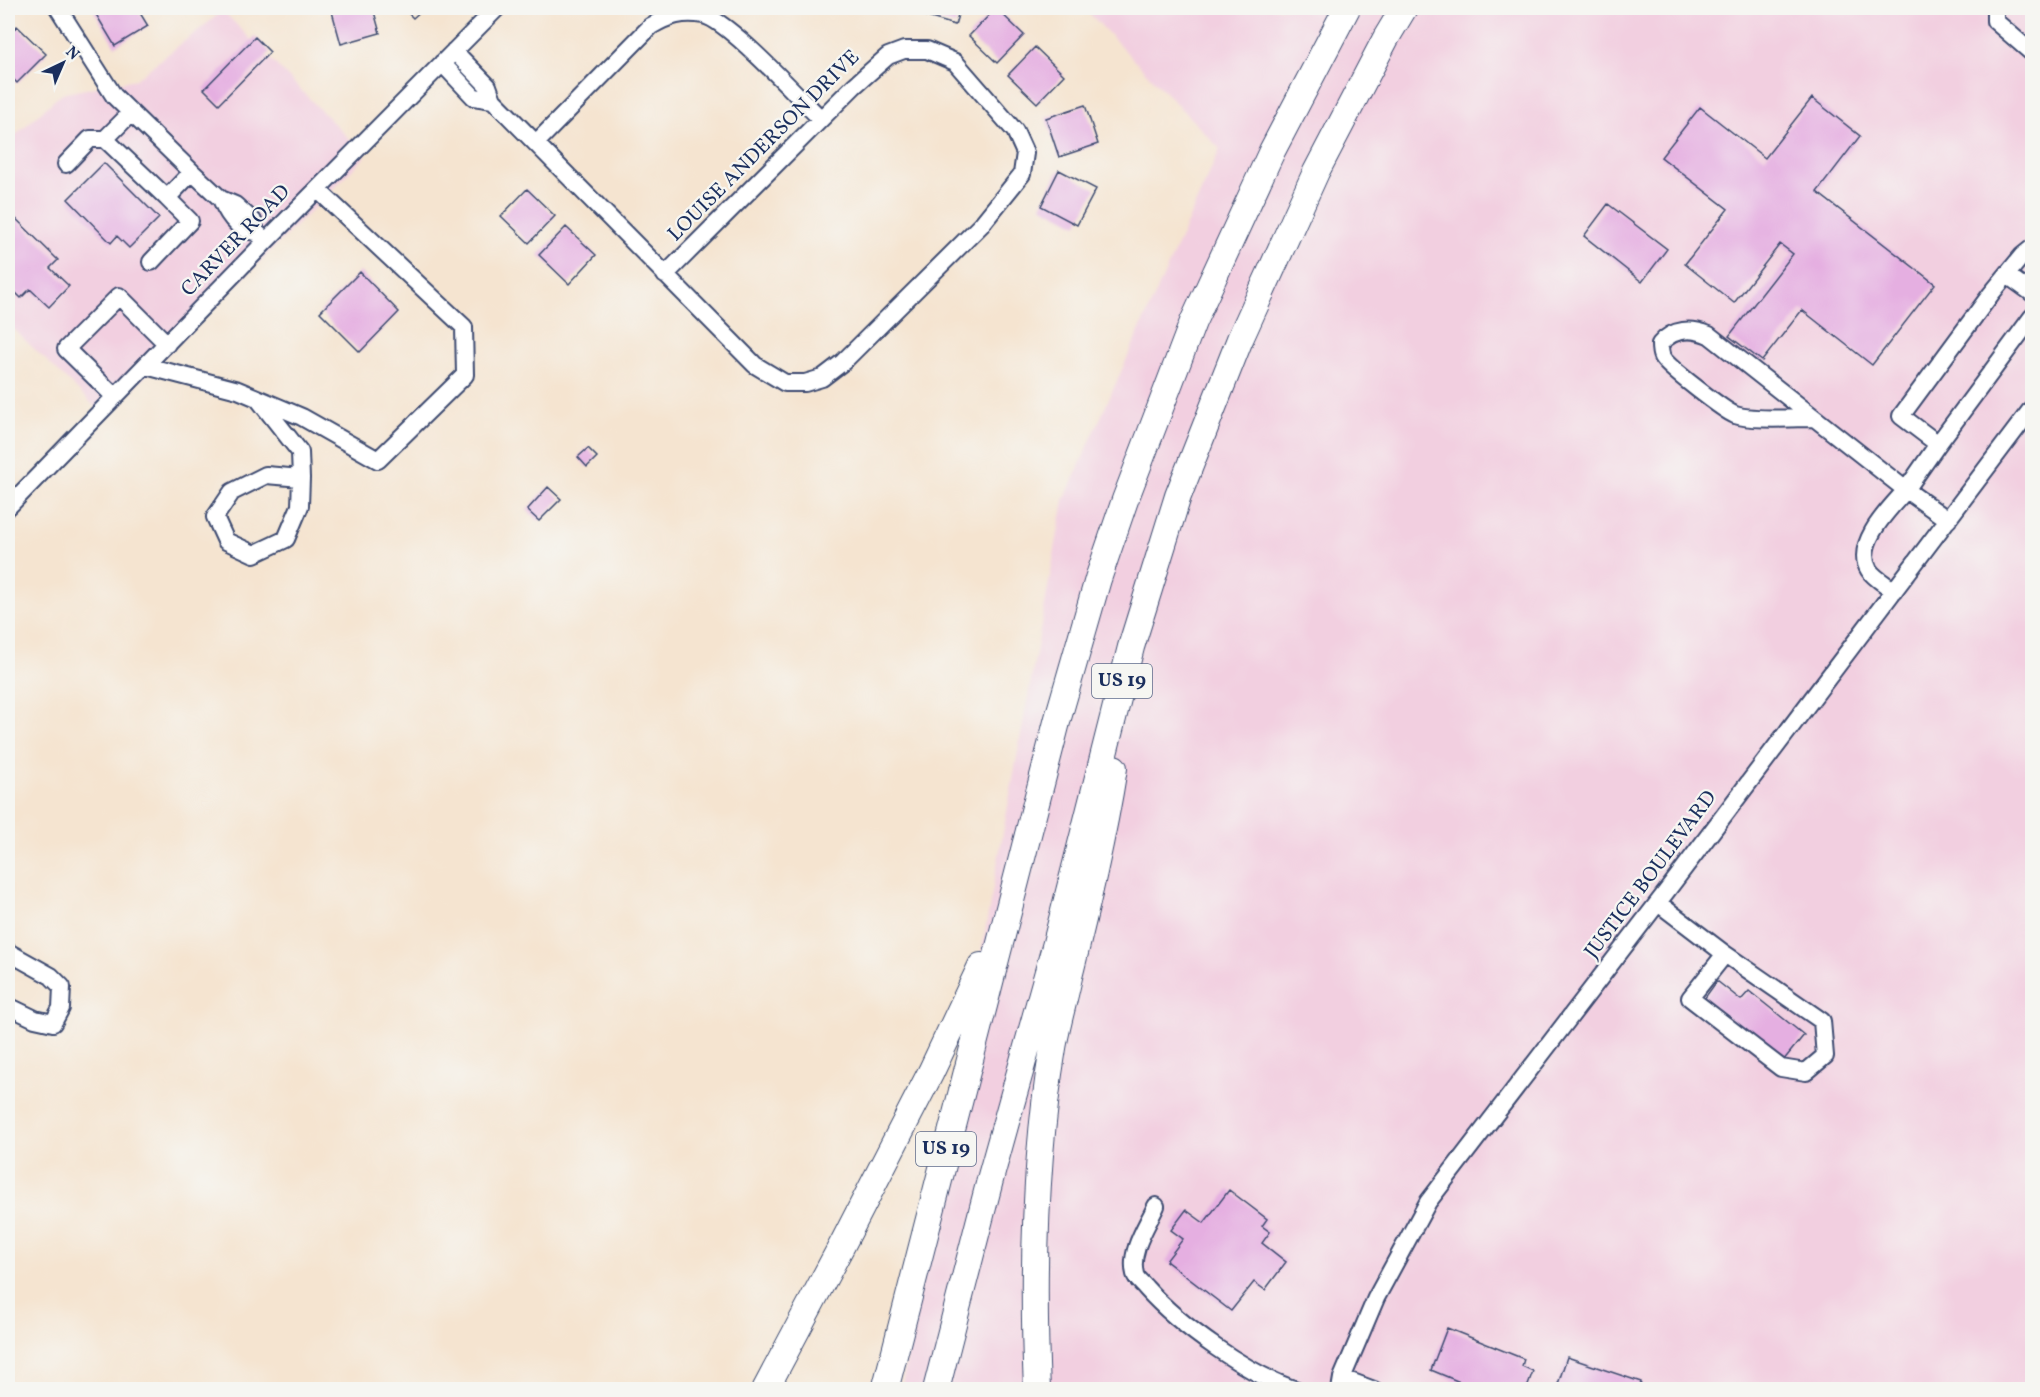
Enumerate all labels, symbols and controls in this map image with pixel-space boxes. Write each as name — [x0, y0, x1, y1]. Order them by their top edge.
north arrow — [33, 33, 93, 93]
text: N — [60, 42, 84, 66]
street label: LOUISE ANDERSON DRIVE — [662, 44, 866, 248]
street label: CARVER ROAD — [175, 178, 297, 304]
road number: US 19 — [1092, 664, 1152, 698]
street label: JUSTICE BOULEVARD — [1578, 785, 1724, 965]
road number: US 19 — [916, 1132, 976, 1166]

